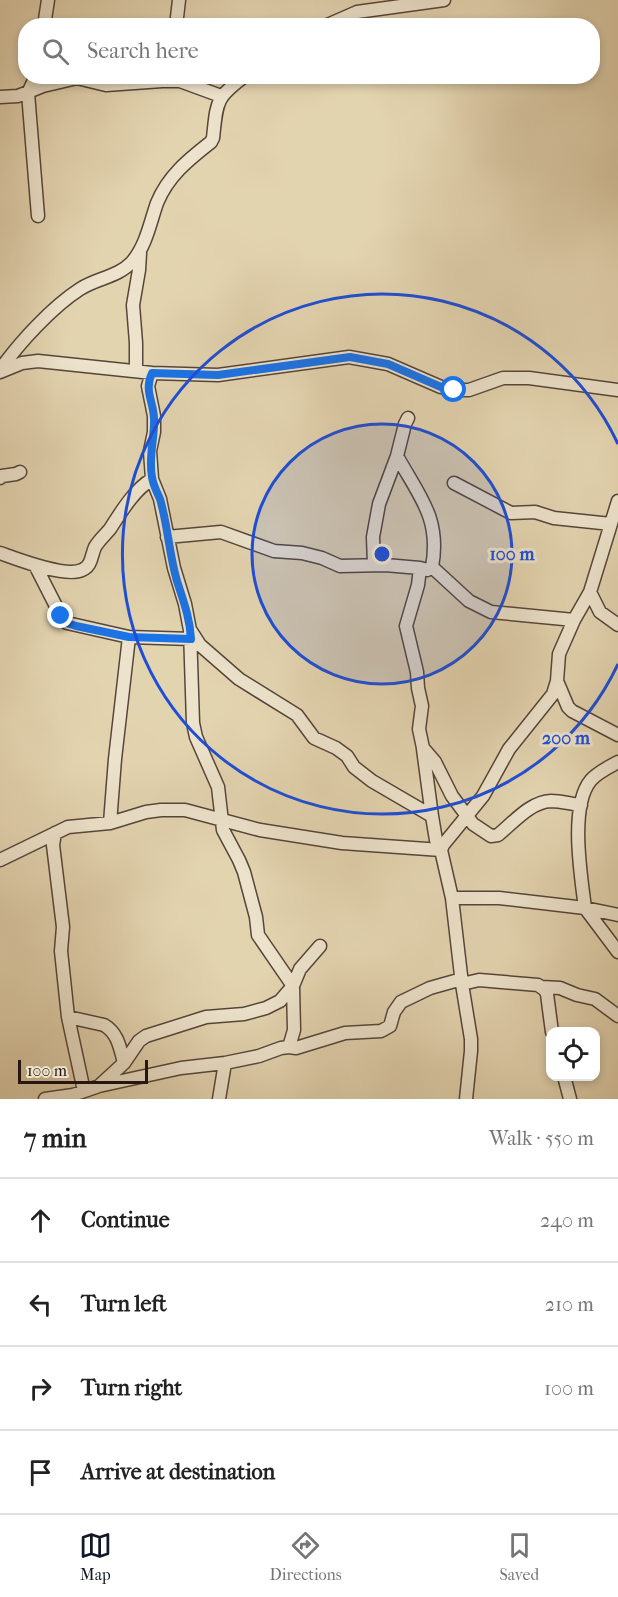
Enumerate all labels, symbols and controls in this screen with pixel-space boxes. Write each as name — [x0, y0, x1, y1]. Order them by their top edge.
search box — [18, 18, 600, 84]
icon: search — [39, 35, 72, 68]
text: Search here — [87, 38, 199, 64]
route start — [440, 376, 466, 402]
centre of rings — [372, 544, 392, 564]
text: 100 m — [489, 544, 536, 565]
route end — [47, 602, 73, 628]
text: 200 m — [542, 728, 591, 749]
map controls — [546, 1027, 600, 1081]
button: locate — [546, 1027, 600, 1081]
scale bar — [18, 1057, 148, 1084]
text: 100 m — [27, 1061, 67, 1080]
text: 7 min — [24, 1123, 87, 1154]
text: Walk · 550 m — [489, 1127, 594, 1150]
icon: ahead — [24, 1204, 57, 1237]
text: Continue — [81, 1207, 170, 1233]
text: 240 m — [540, 1209, 594, 1232]
icon: left — [24, 1288, 57, 1321]
text: Turn left — [81, 1291, 167, 1317]
text: 210 m — [545, 1293, 594, 1316]
icon: right — [24, 1372, 57, 1405]
text: Turn right — [81, 1375, 182, 1401]
text: 100 m — [544, 1377, 594, 1400]
icon: arrive — [24, 1456, 57, 1489]
text: Arrive at destination — [81, 1459, 275, 1485]
tab: Map — [79, 1529, 112, 1584]
tab: Directions — [270, 1529, 342, 1584]
tab: Saved — [499, 1529, 539, 1584]

